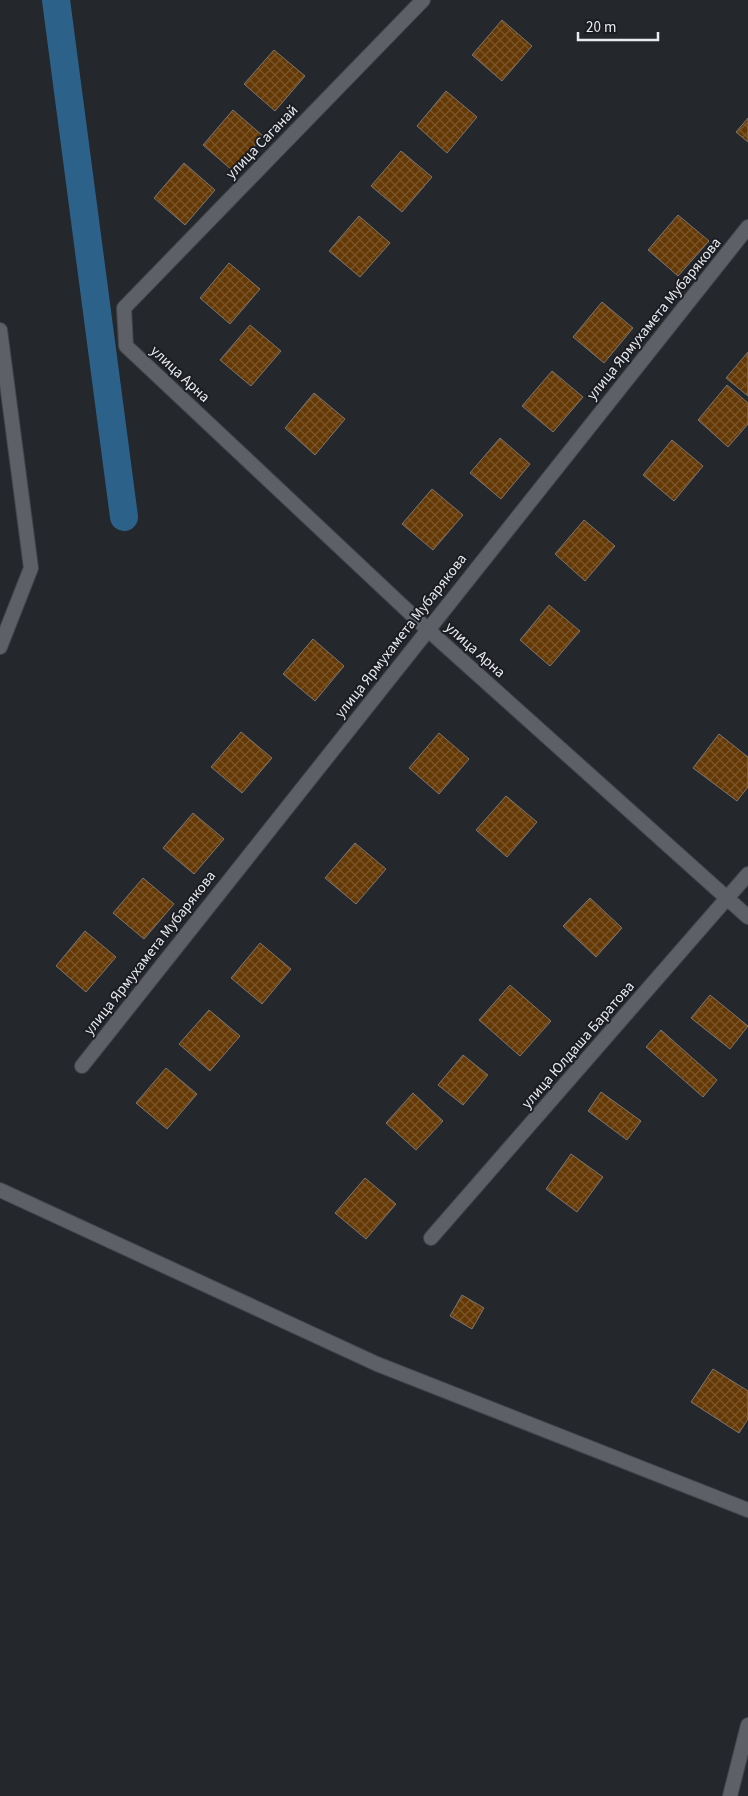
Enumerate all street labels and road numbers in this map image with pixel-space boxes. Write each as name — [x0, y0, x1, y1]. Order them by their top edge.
street label: улица Саганай — [221, 100, 303, 184]
street label: улица Ярмухамета Мубарякова — [582, 233, 726, 405]
street label: улица Арна — [145, 341, 215, 407]
street label: улица Ярмухамета Мубарякова — [330, 549, 472, 723]
street label: улица Арна — [440, 617, 510, 683]
street label: улица Ярмухамета Мубарякова — [79, 866, 221, 1040]
street label: улица Юлдаша Баратова — [517, 977, 639, 1113]

